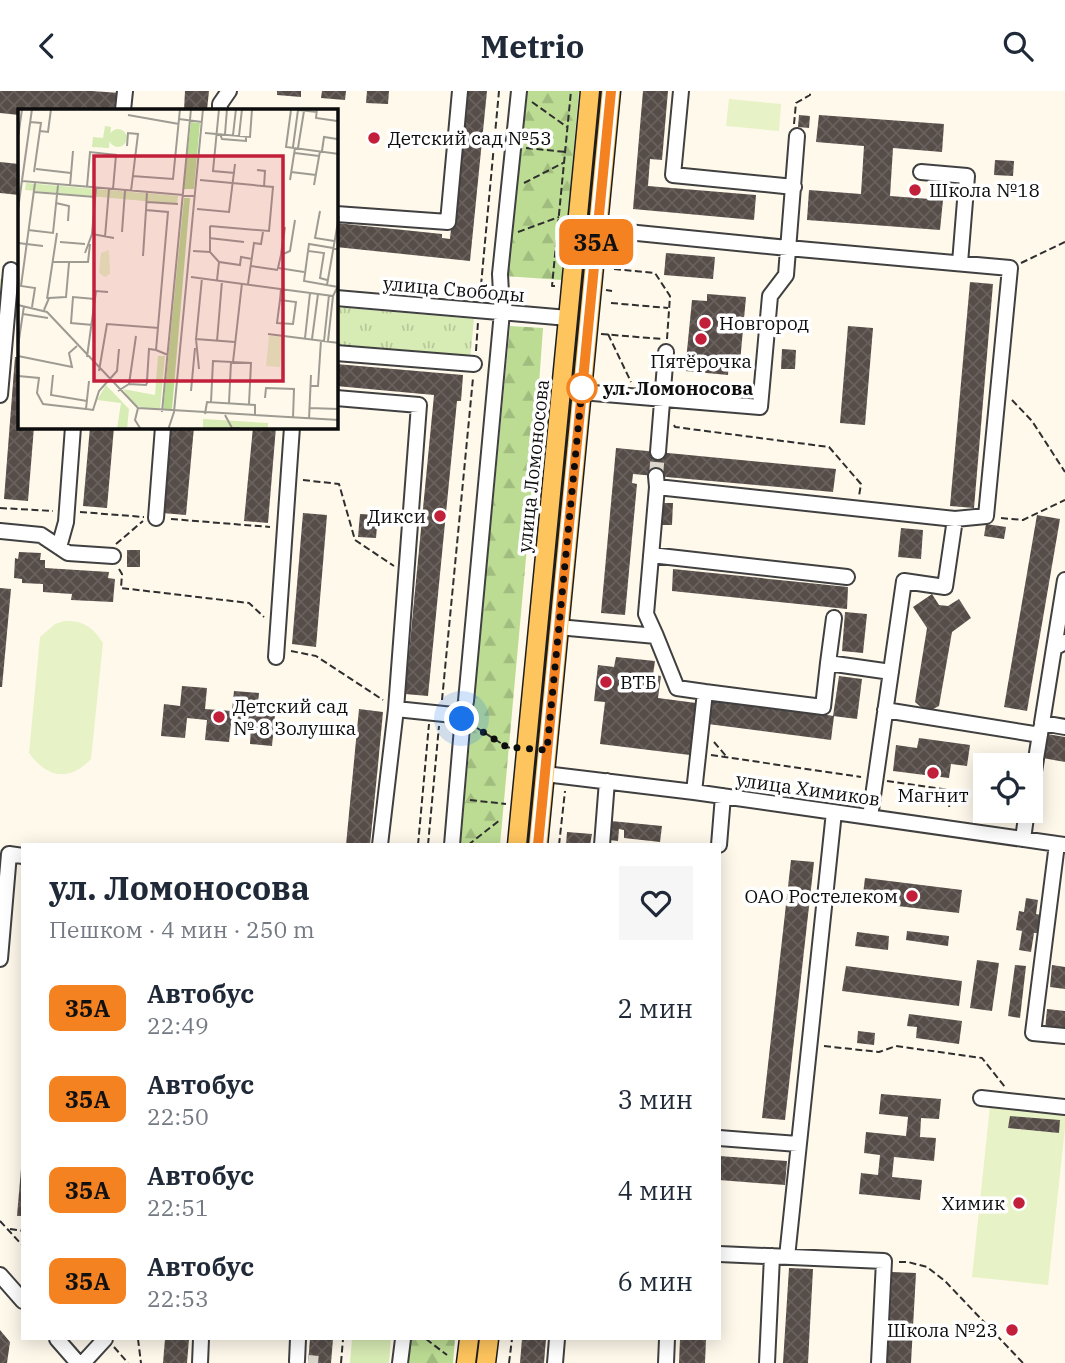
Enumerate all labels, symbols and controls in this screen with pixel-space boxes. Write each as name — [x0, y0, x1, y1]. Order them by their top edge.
text: Metrio — [481, 25, 584, 67]
icon: back — [28, 27, 66, 65]
icon: search — [999, 27, 1037, 65]
inset map — [18, 109, 338, 429]
place label: Детский сад №53 — [388, 126, 552, 150]
marker: Детский сад №53 — [366, 130, 382, 146]
place label: Школа №18 — [929, 178, 1040, 202]
marker: Школа №18 — [907, 182, 923, 198]
line badge: 35А — [556, 219, 636, 265]
text: 35А — [573, 226, 619, 258]
street label: улица Свободы — [382, 271, 526, 307]
place label: Новгород — [719, 311, 809, 335]
marker: Новгород — [697, 315, 713, 331]
marker: Пятёрочка — [693, 331, 709, 347]
place label: Пятёрочка — [650, 349, 752, 373]
marker: ул. Ломоносова — [567, 373, 597, 403]
place label: ул. Ломоносова — [602, 376, 753, 400]
street label: улица Ломоносова — [512, 378, 554, 554]
place label: Дикси — [367, 504, 426, 528]
marker: Дикси — [432, 508, 448, 524]
place label: ВТБ — [620, 670, 657, 694]
marker: ВТБ — [598, 674, 614, 690]
place label: Детский сад № 8 Золушка — [233, 694, 356, 740]
your location — [444, 701, 479, 736]
marker: Детский сад № 8 Золушка — [211, 709, 227, 725]
map controls — [973, 753, 1043, 823]
button: locate — [973, 753, 1043, 823]
marker: Магнит — [925, 765, 941, 781]
street label: улица Химиков — [735, 767, 881, 811]
place label: Магнит — [897, 783, 969, 807]
text: ул. Ломоносова — [49, 866, 310, 909]
button: heart — [619, 866, 693, 940]
place label: ОАО Ростелеком — [744, 884, 898, 908]
marker: ОАО Ростелеком — [904, 888, 920, 904]
text: Пешком · 4 мин · 250 m — [49, 914, 315, 944]
text: Автобус — [147, 976, 254, 1010]
text: 2 мин — [617, 991, 693, 1025]
text: 35А — [65, 992, 110, 1024]
text: 22:49 — [147, 1010, 209, 1040]
text: Автобус — [147, 1067, 254, 1101]
text: 3 мин — [617, 1082, 693, 1116]
text: 35А — [65, 1083, 110, 1115]
text: 22:50 — [147, 1101, 209, 1131]
text: Автобус — [147, 1158, 254, 1192]
text: 4 мин — [617, 1173, 693, 1207]
text: 35А — [65, 1174, 110, 1206]
place label: Химик — [942, 1191, 1005, 1215]
text: 22:51 — [147, 1192, 209, 1222]
marker: Химик — [1011, 1195, 1027, 1211]
text: Автобус — [147, 1249, 254, 1283]
text: 6 мин — [617, 1264, 693, 1298]
text: 35А — [65, 1265, 110, 1297]
text: 22:53 — [147, 1283, 209, 1313]
place label: Школа №23 — [887, 1318, 998, 1342]
marker: Школа №23 — [1004, 1322, 1020, 1338]

